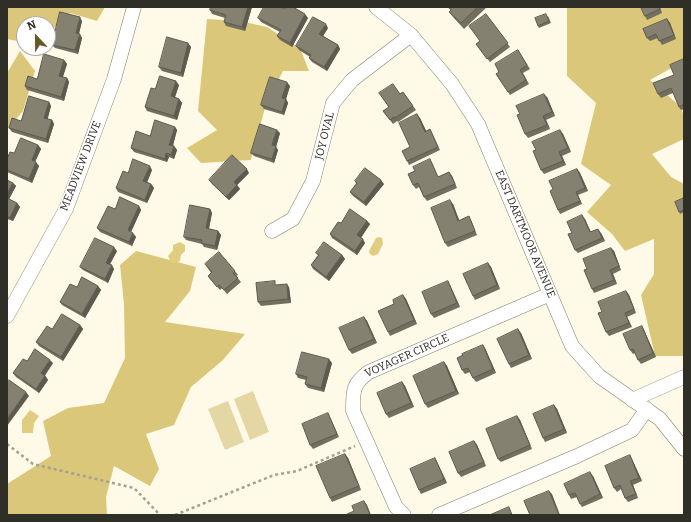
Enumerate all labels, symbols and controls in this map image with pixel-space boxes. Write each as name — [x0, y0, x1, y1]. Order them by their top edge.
north arrow — [16, 16, 56, 56]
text: N — [25, 18, 38, 33]
street label: JOY OVAL — [313, 111, 337, 161]
street label: MEADVIEW DRIVE — [58, 119, 104, 213]
street label: EAST DARTMOOR AVENUE — [492, 168, 558, 300]
street label: VOYAGER CIRCLE — [363, 331, 451, 381]

